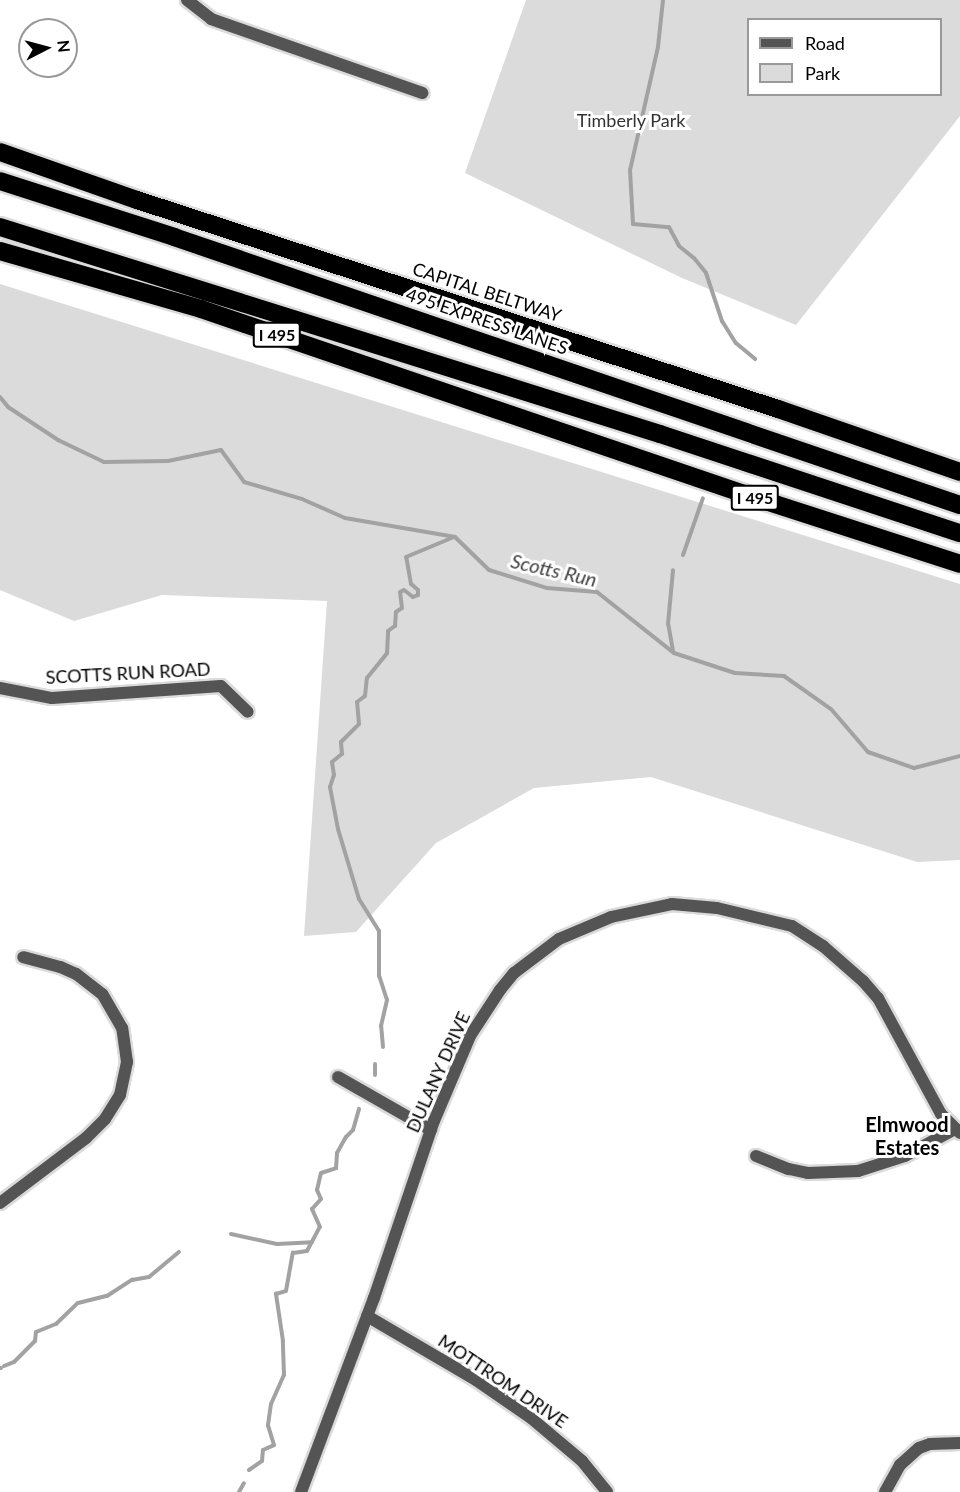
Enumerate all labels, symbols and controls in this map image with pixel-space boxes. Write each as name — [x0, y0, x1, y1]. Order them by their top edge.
north arrow — [18, 18, 78, 78]
legend — [747, 18, 942, 96]
text: Road — [805, 32, 845, 54]
text: N — [54, 39, 75, 53]
text: Park — [805, 62, 840, 84]
park label: Timberly Park — [576, 109, 686, 131]
street label: CAPITAL BELTWAY — [410, 258, 564, 326]
street label: 495 EXPRESS LANES — [403, 283, 571, 359]
road number: I 495 — [252, 322, 302, 348]
road number: I 495 — [730, 485, 780, 511]
water label: Scotts Run — [509, 548, 599, 592]
street label: SCOTTS RUN ROAD — [45, 658, 211, 688]
street label: DULANY DRIVE — [402, 1008, 474, 1136]
district label: Elmwood Estates — [865, 1112, 949, 1159]
street label: MOTTROM DRIVE — [434, 1330, 572, 1432]

